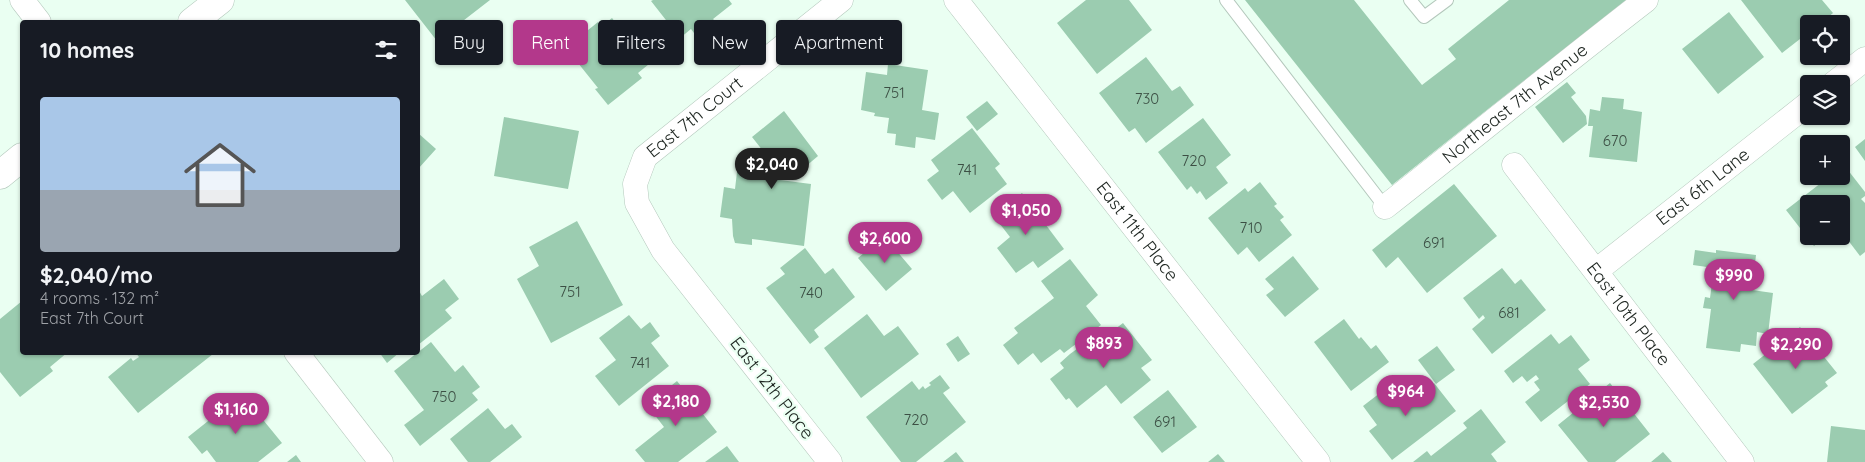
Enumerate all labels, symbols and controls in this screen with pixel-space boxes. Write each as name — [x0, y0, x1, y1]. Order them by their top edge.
map controls — [1800, 15, 1850, 245]
button: locate — [1800, 15, 1850, 65]
chip: Buy — [435, 20, 503, 65]
chip: Rent — [513, 20, 588, 65]
chip: Filters — [598, 20, 684, 65]
chip: New — [694, 20, 766, 65]
chip: Apartment — [776, 20, 902, 65]
icon: filters — [372, 36, 400, 64]
text: 10 homes — [40, 37, 134, 63]
street label: Northeast 7th Avenue — [1437, 38, 1592, 168]
street label: East 7th Court — [641, 71, 747, 162]
button: layers — [1800, 75, 1850, 125]
house number: 751 — [883, 83, 905, 102]
house number: 730 — [1135, 89, 1159, 108]
icon: home — [175, 130, 265, 220]
house number: 670 — [1603, 131, 1627, 150]
button: + — [1800, 135, 1850, 185]
street label: East 6th Lane — [1651, 142, 1754, 230]
pin: $2,040 — [731, 148, 813, 190]
house number: 720 — [1182, 151, 1207, 170]
text: $2,040 — [746, 154, 798, 174]
house number: 741 — [957, 160, 977, 179]
street label: East 11th Place — [1091, 177, 1184, 286]
pin: $1,050 — [985, 194, 1067, 236]
button: − — [1800, 195, 1850, 245]
text: $1,050 — [1001, 200, 1051, 220]
house number: 710 — [1240, 218, 1263, 237]
pin: $2,600 — [844, 222, 926, 264]
text: $2,600 — [859, 228, 911, 248]
house number: 691 — [1423, 233, 1445, 252]
street label: East 10th Place — [1582, 257, 1676, 370]
pin: $990 — [1704, 258, 1764, 301]
text: $2,040/mo — [40, 262, 153, 288]
text: $990 — [1715, 265, 1753, 285]
house number: 751 — [559, 282, 581, 301]
house number: 740 — [799, 283, 823, 302]
text: 4 rooms · 132 m² — [40, 288, 159, 308]
house number: 681 — [1498, 303, 1520, 322]
text: East 7th Court — [40, 308, 144, 328]
pin: $893 — [1074, 326, 1134, 369]
pin: $2,290 — [1755, 328, 1837, 370]
street label: East 12th Place — [725, 332, 820, 444]
text: $893 — [1086, 333, 1122, 353]
text: $2,290 — [1770, 334, 1822, 354]
house number: 741 — [630, 353, 650, 372]
pin: $964 — [1376, 374, 1436, 417]
text: $964 — [1388, 381, 1424, 401]
pin: $2,180 — [635, 384, 717, 427]
pin: $2,530 — [1563, 386, 1645, 428]
house number: 750 — [432, 387, 456, 406]
text: $2,180 — [653, 391, 699, 411]
pin: $1,160 — [195, 392, 277, 435]
text: $2,530 — [1579, 392, 1629, 412]
text: $1,160 — [214, 399, 258, 419]
house number: 720 — [904, 410, 929, 429]
house number: 691 — [1154, 412, 1176, 431]

